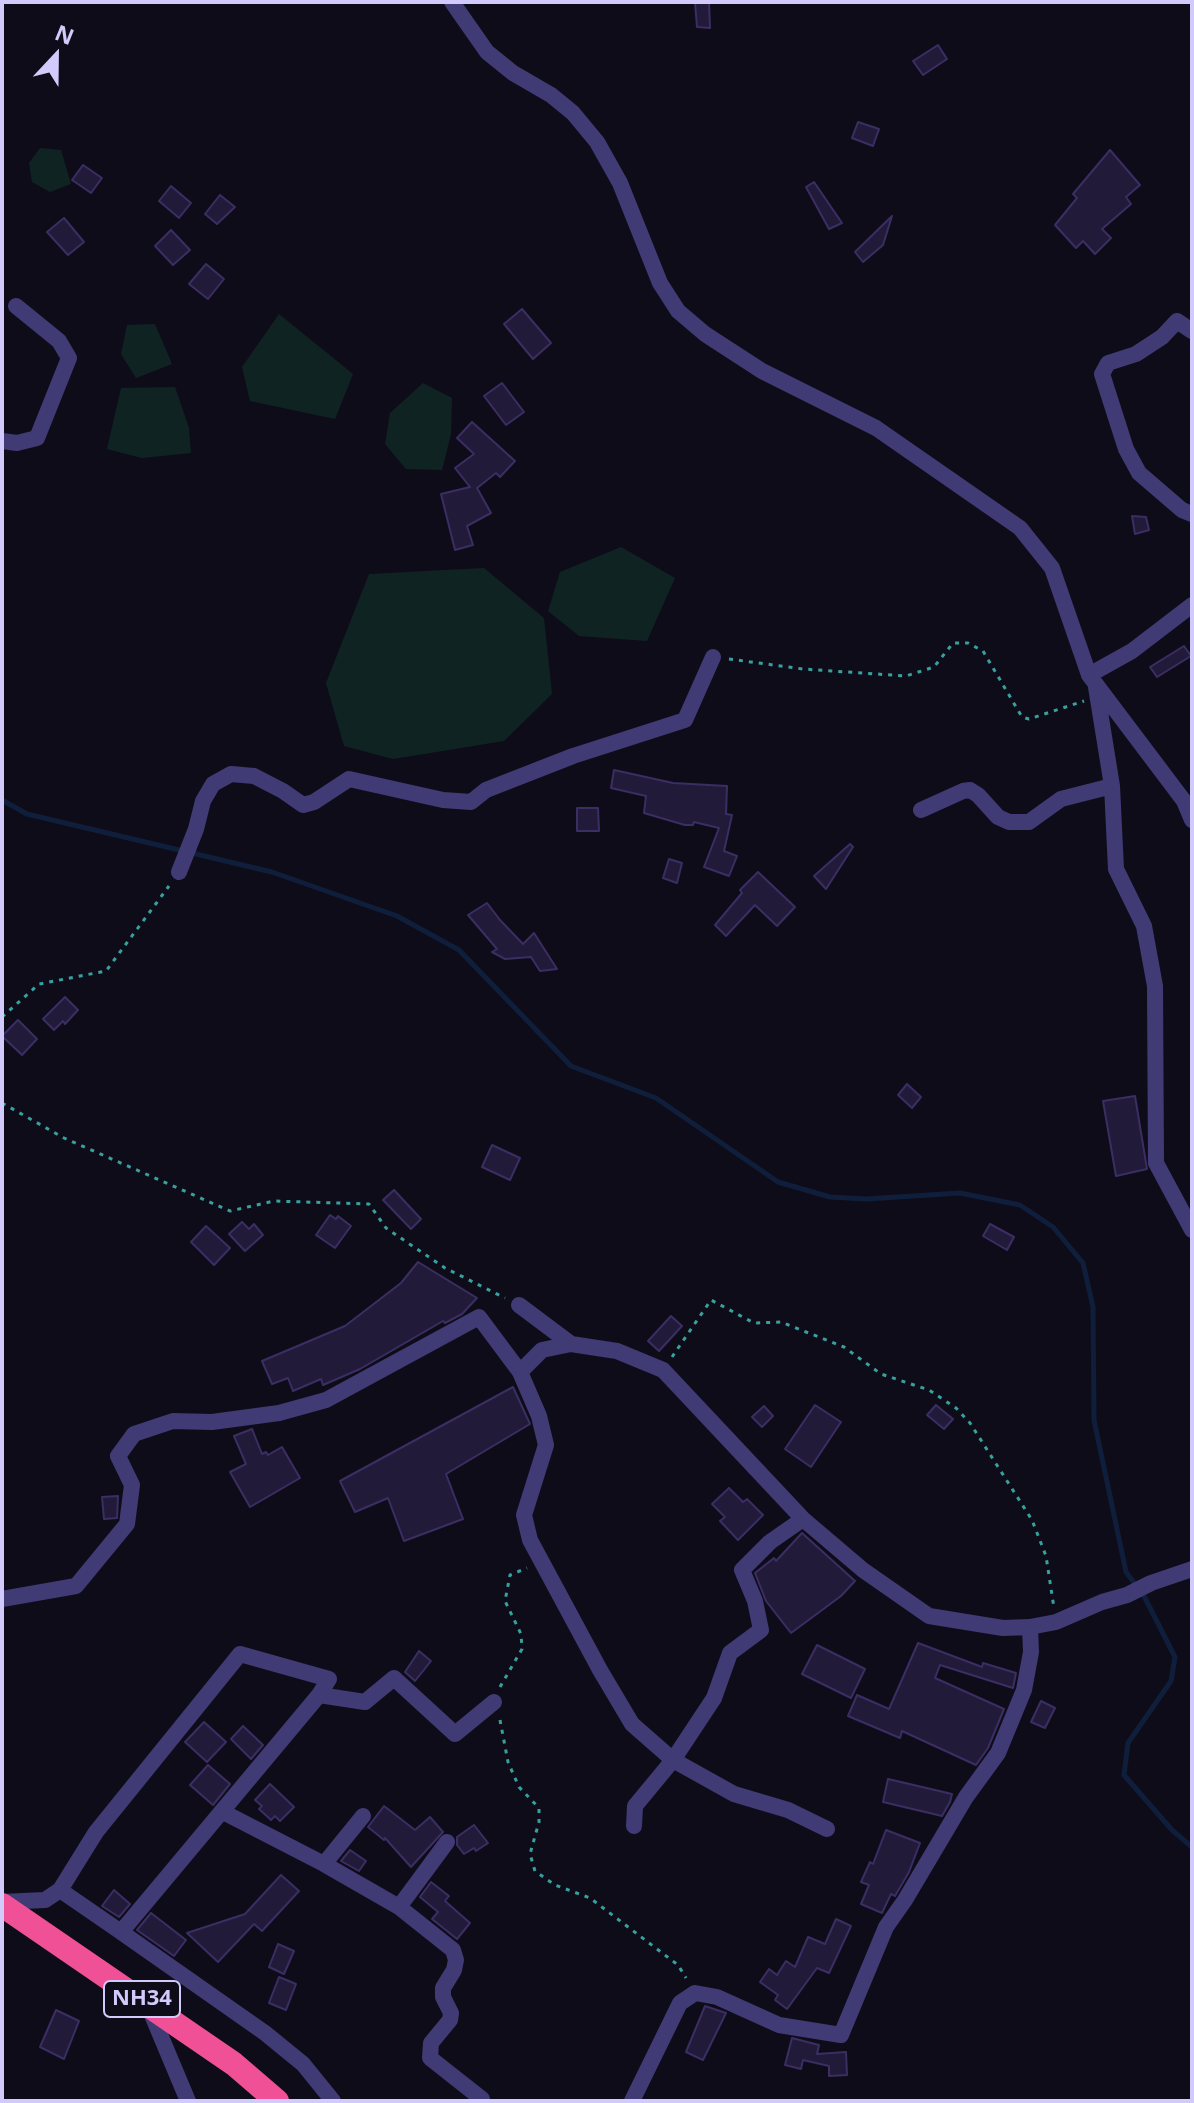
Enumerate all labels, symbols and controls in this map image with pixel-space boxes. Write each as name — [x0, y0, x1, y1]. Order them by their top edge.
north arrow — [16, 16, 96, 96]
text: N — [51, 16, 79, 51]
road number: NH34 — [104, 1981, 180, 2017]

